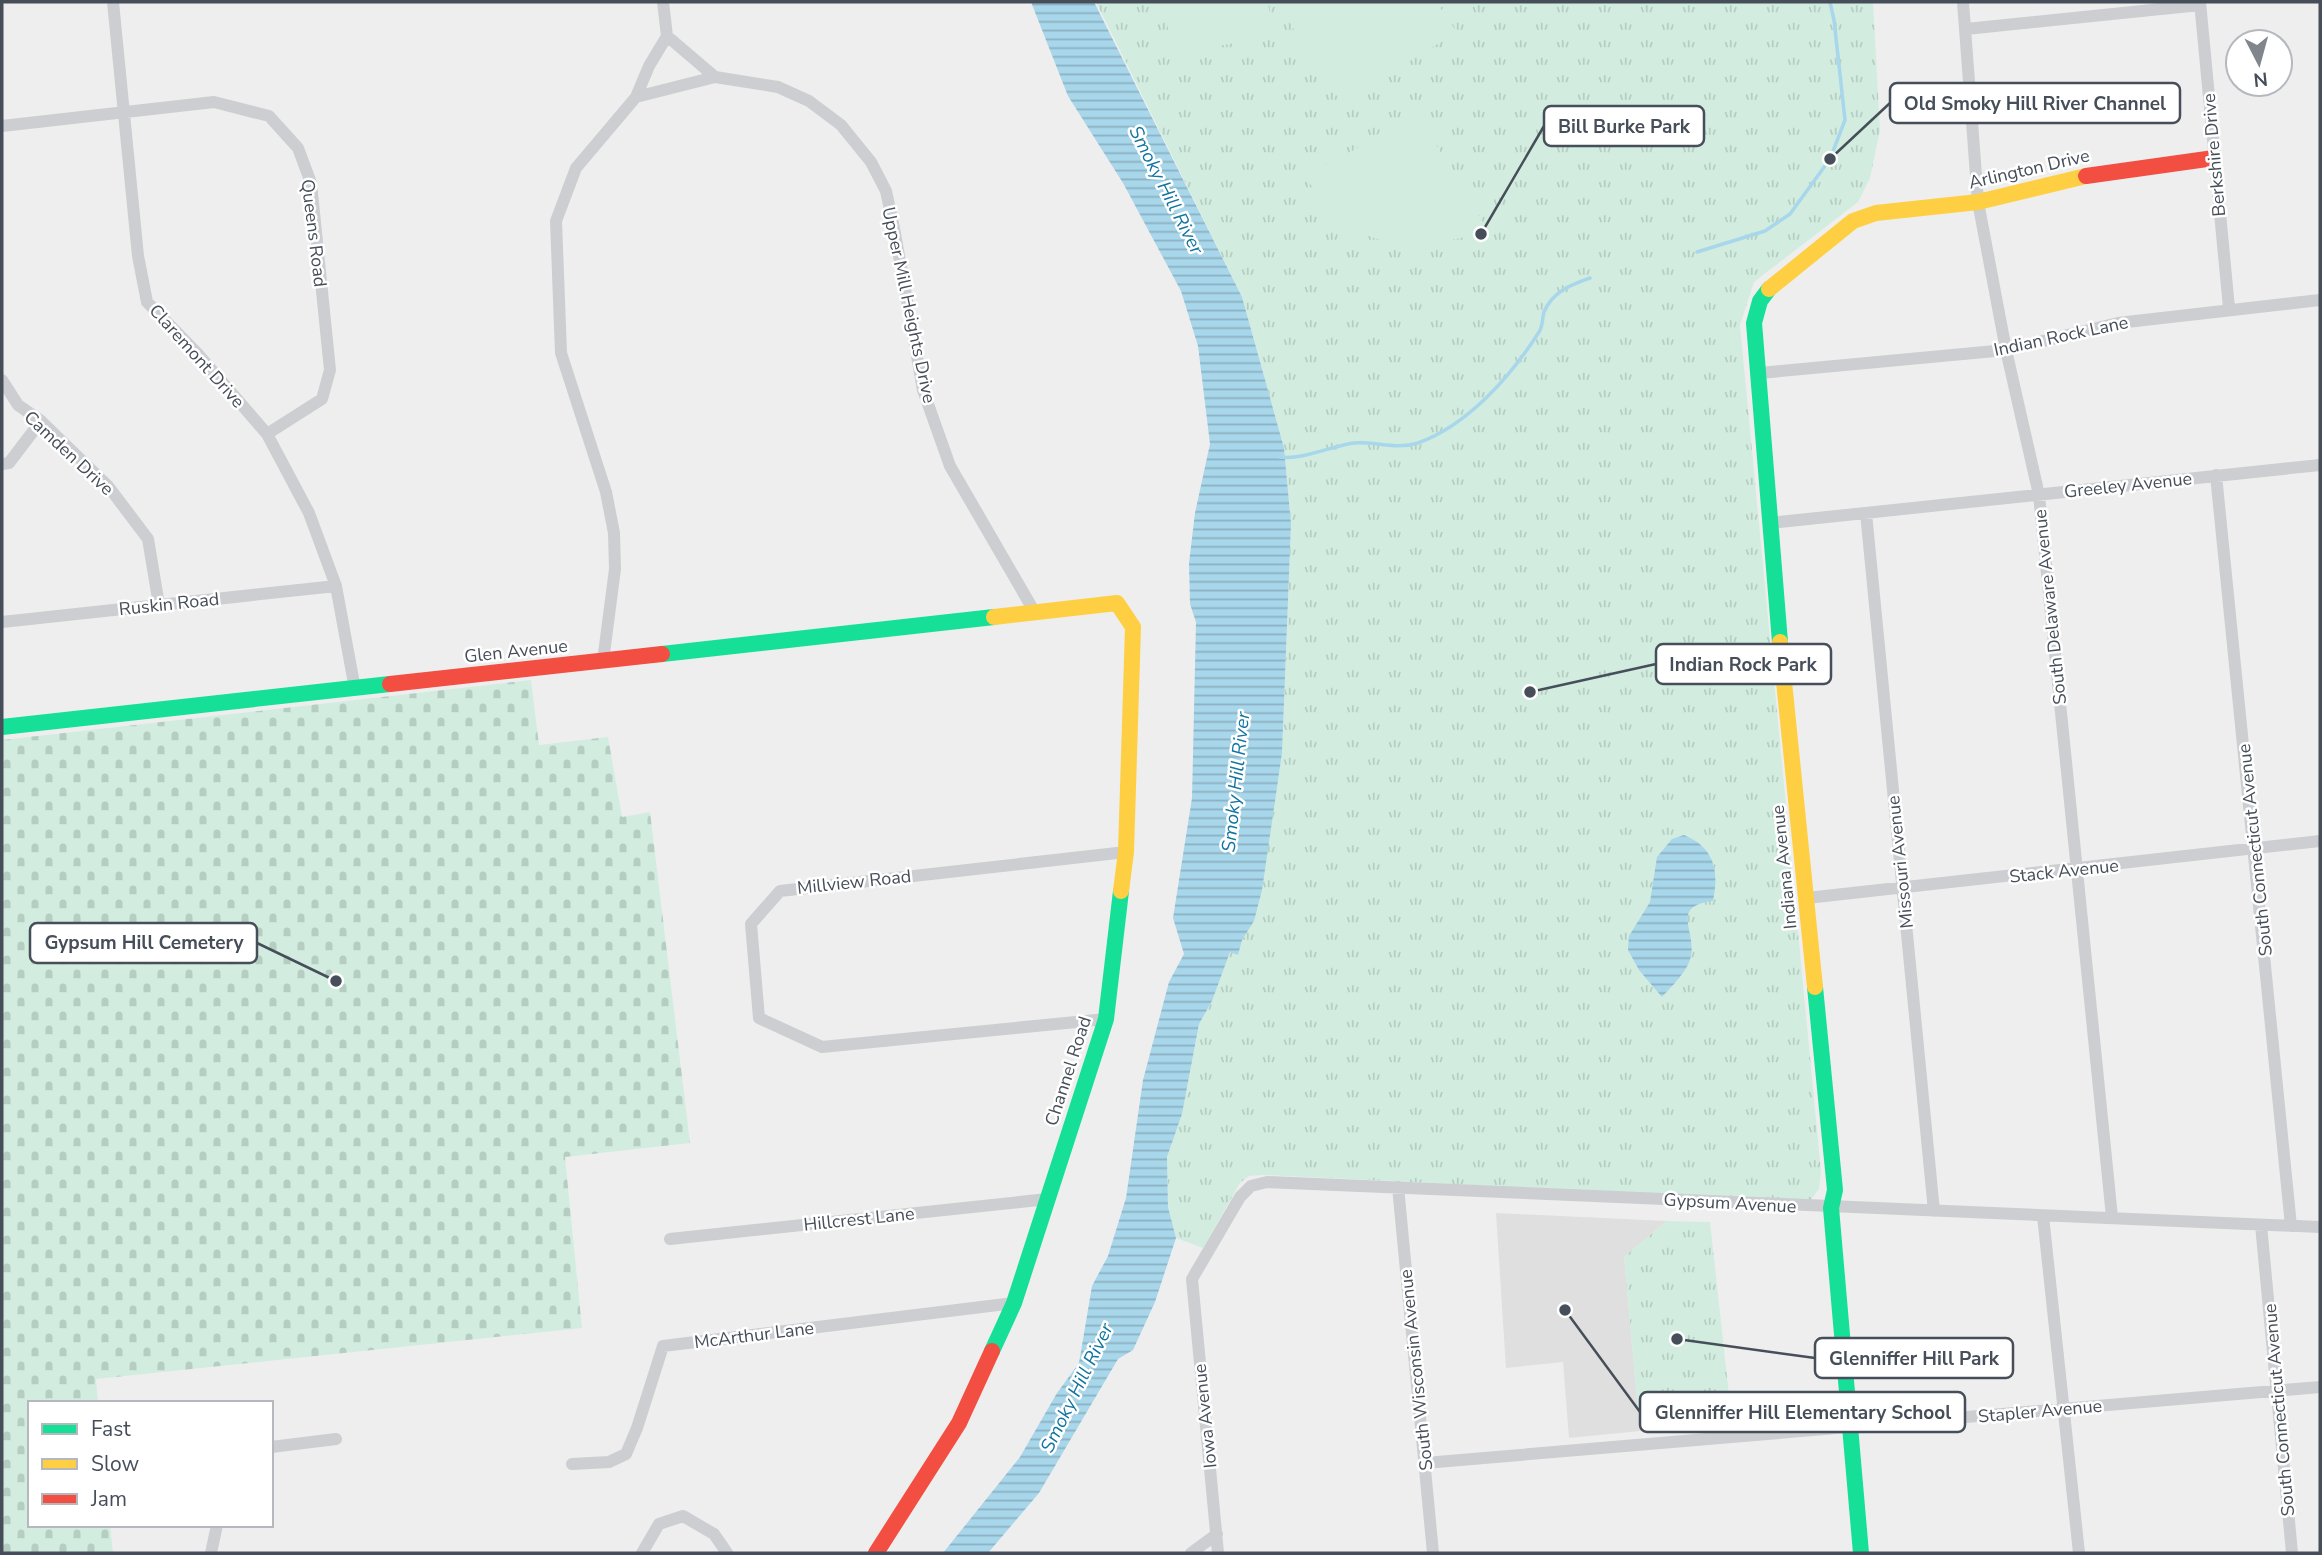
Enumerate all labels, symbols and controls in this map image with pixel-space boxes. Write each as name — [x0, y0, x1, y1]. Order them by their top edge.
north arrow — [2224, 28, 2294, 98]
text: N — [2252, 65, 2269, 93]
callout: Old Smoky Hill River Channel — [1890, 83, 2180, 123]
text: Old Smoky Hill River Channel — [1904, 91, 2166, 117]
street label: Berkshire Drive — [2197, 93, 2231, 217]
callout: Bill Burke Park — [1544, 106, 1704, 146]
text: Bill Burke Park — [1558, 114, 1691, 140]
water label: Smoky Hill River — [1122, 121, 1210, 260]
street label: Arlington Drive — [1966, 143, 2092, 195]
street label: Queens Road — [295, 178, 333, 288]
street label: Upper Mill Heights Drive — [876, 205, 942, 405]
street label: Claremont Drive — [144, 299, 250, 413]
street label: Indian Rock Lane — [1992, 310, 2130, 362]
street label: Camden Drive — [19, 405, 119, 501]
street label: Greeley Avenue — [2063, 466, 2193, 504]
street label: South Delaware Avenue — [2028, 508, 2072, 706]
street label: Ruskin Road — [118, 587, 220, 621]
street label: Glen Avenue — [463, 634, 569, 668]
callout: Indian Rock Park — [1656, 644, 1831, 684]
text: Indian Rock Park — [1669, 652, 1817, 678]
water label: Smoky Hill River — [1216, 709, 1256, 853]
street label: South Connecticut Avenue — [2232, 743, 2278, 957]
street label: Missouri Avenue — [1881, 794, 1919, 930]
street label: Indiana Avenue — [1766, 804, 1802, 930]
street label: Stack Avenue — [2008, 853, 2120, 889]
street label: Millview Road — [796, 864, 912, 900]
callout: Gypsum Hill Cemetery — [30, 923, 257, 963]
text: Gypsum Hill Cemetery — [44, 930, 245, 956]
street label: Channel Road — [1039, 1013, 1097, 1129]
street label: Gypsum Avenue — [1663, 1188, 1797, 1218]
street label: Hillcrest Lane — [802, 1201, 916, 1237]
street label: South Wisconsin Avenue — [1393, 1268, 1439, 1472]
street label: South Connecticut Avenue — [2258, 1303, 2300, 1517]
street label: McArthur Lane — [693, 1316, 815, 1354]
water label: Smoky Hill River — [1034, 1318, 1120, 1457]
callout: Glenniffer Hill Park — [1815, 1338, 2013, 1378]
text: Glenniffer Hill Park — [1829, 1346, 2000, 1372]
street label: Iowa Avenue — [1188, 1363, 1222, 1469]
callout: Glenniffer Hill Elementary School — [1640, 1392, 1965, 1432]
street label: Stapler Avenue — [1977, 1394, 2103, 1428]
text: Glenniffer Hill Elementary School — [1655, 1400, 1951, 1426]
legend — [28, 1401, 273, 1527]
text: Fast — [91, 1415, 131, 1443]
text: Slow — [91, 1450, 140, 1478]
text: Jam — [90, 1485, 127, 1513]

